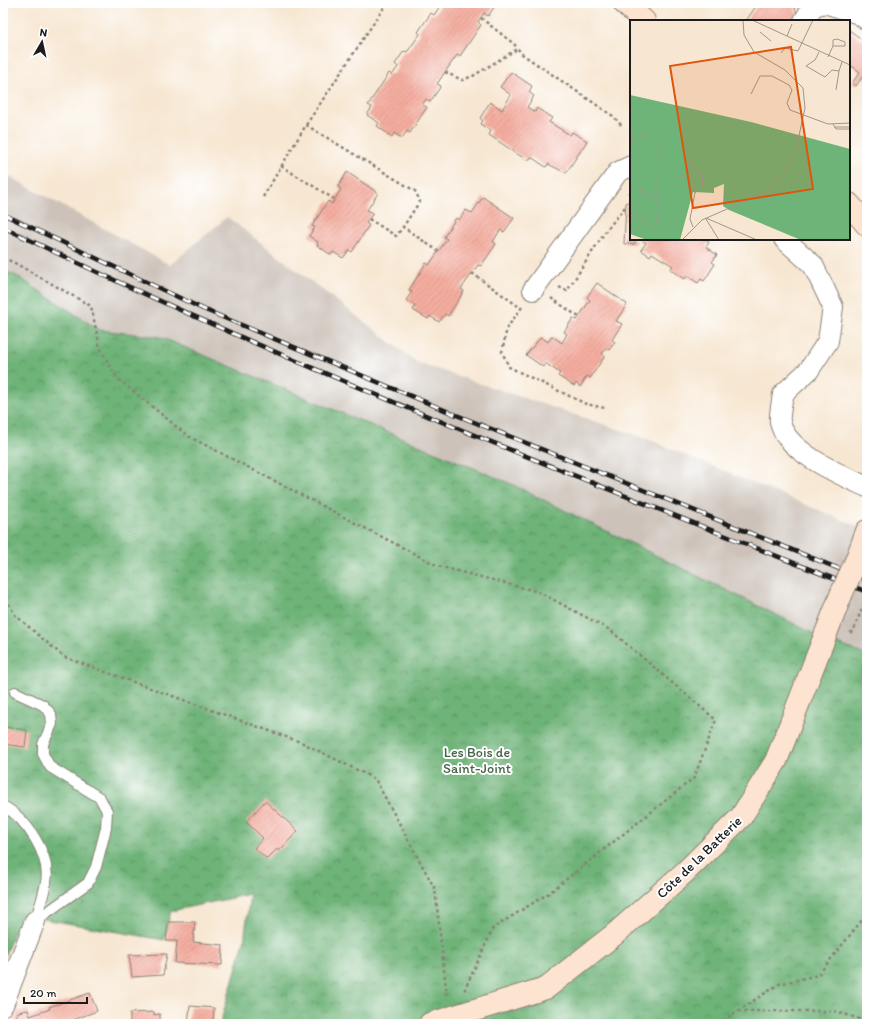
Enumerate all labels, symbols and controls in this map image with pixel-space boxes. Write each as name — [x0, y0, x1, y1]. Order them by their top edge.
inset map — [630, 20, 850, 240]
north arrow — [22, 22, 62, 62]
text: N — [39, 26, 48, 40]
park label: Les Bois de Saint-Joint — [443, 744, 511, 777]
street label: Côte de la Batterie — [653, 812, 746, 902]
scale bar — [24, 979, 87, 1005]
text: 20 m — [30, 986, 57, 1000]

